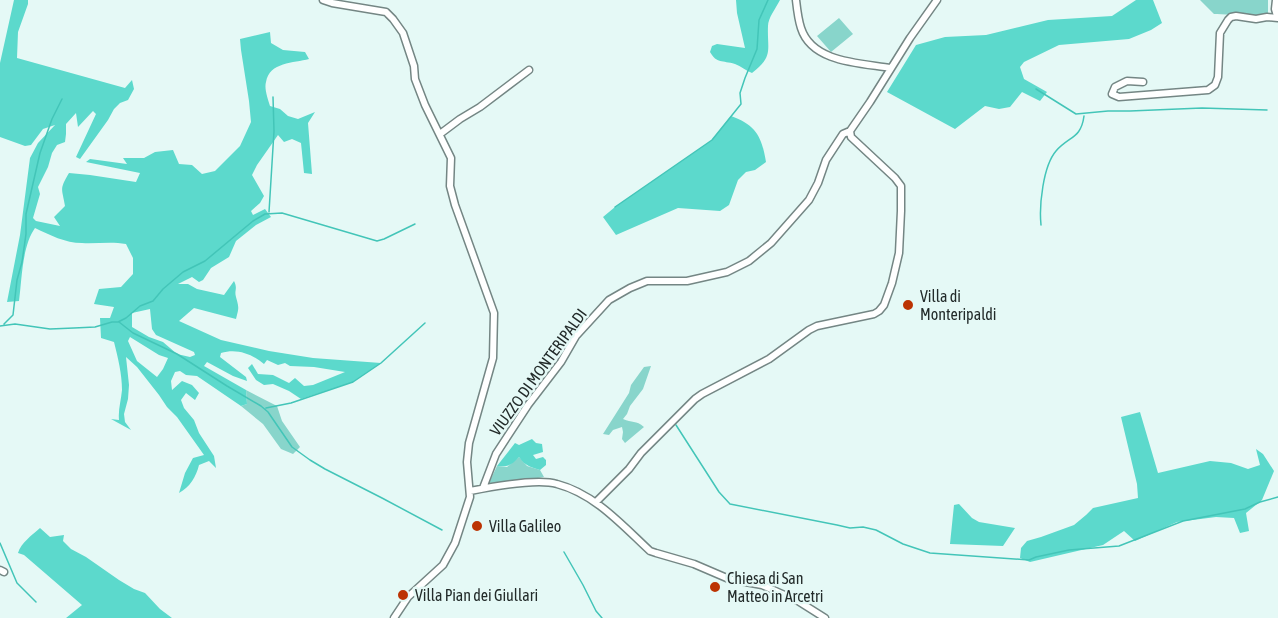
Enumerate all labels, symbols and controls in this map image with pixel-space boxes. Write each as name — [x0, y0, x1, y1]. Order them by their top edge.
place label: Villa di Monteripaldi — [920, 287, 996, 324]
marker: Villa di Monteripaldi — [901, 298, 915, 312]
street label: VIUZZO DI MONTERIPALDI — [486, 305, 590, 439]
place label: Villa Galileo — [489, 517, 561, 535]
marker: Villa Galileo — [470, 519, 484, 533]
place label: Chiesa di San Matteo in Arcetri — [727, 569, 824, 605]
marker: Chiesa di San Matteo in Arcetri — [708, 580, 722, 594]
place label: Villa Pian dei Giullari — [415, 586, 538, 604]
marker: Villa Pian dei Giullari — [396, 588, 410, 602]

